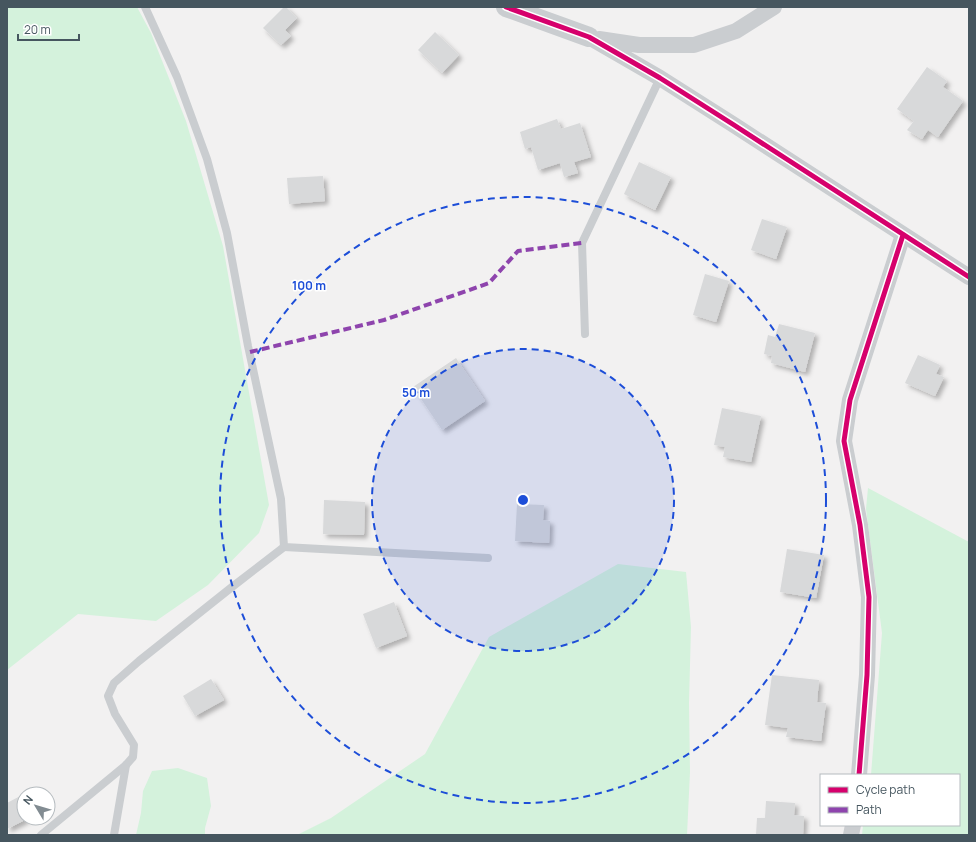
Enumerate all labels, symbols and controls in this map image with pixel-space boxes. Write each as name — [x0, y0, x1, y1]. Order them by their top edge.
scale bar — [18, 16, 79, 42]
text: 20 m — [24, 21, 51, 38]
text: 100 m — [292, 277, 326, 294]
text: 50 m — [402, 384, 430, 401]
centre of rings — [516, 493, 530, 507]
legend — [820, 774, 960, 826]
text: Cycle path — [856, 781, 915, 798]
north arrow — [16, 786, 56, 826]
text: N — [19, 792, 36, 807]
text: Path — [856, 801, 882, 818]

